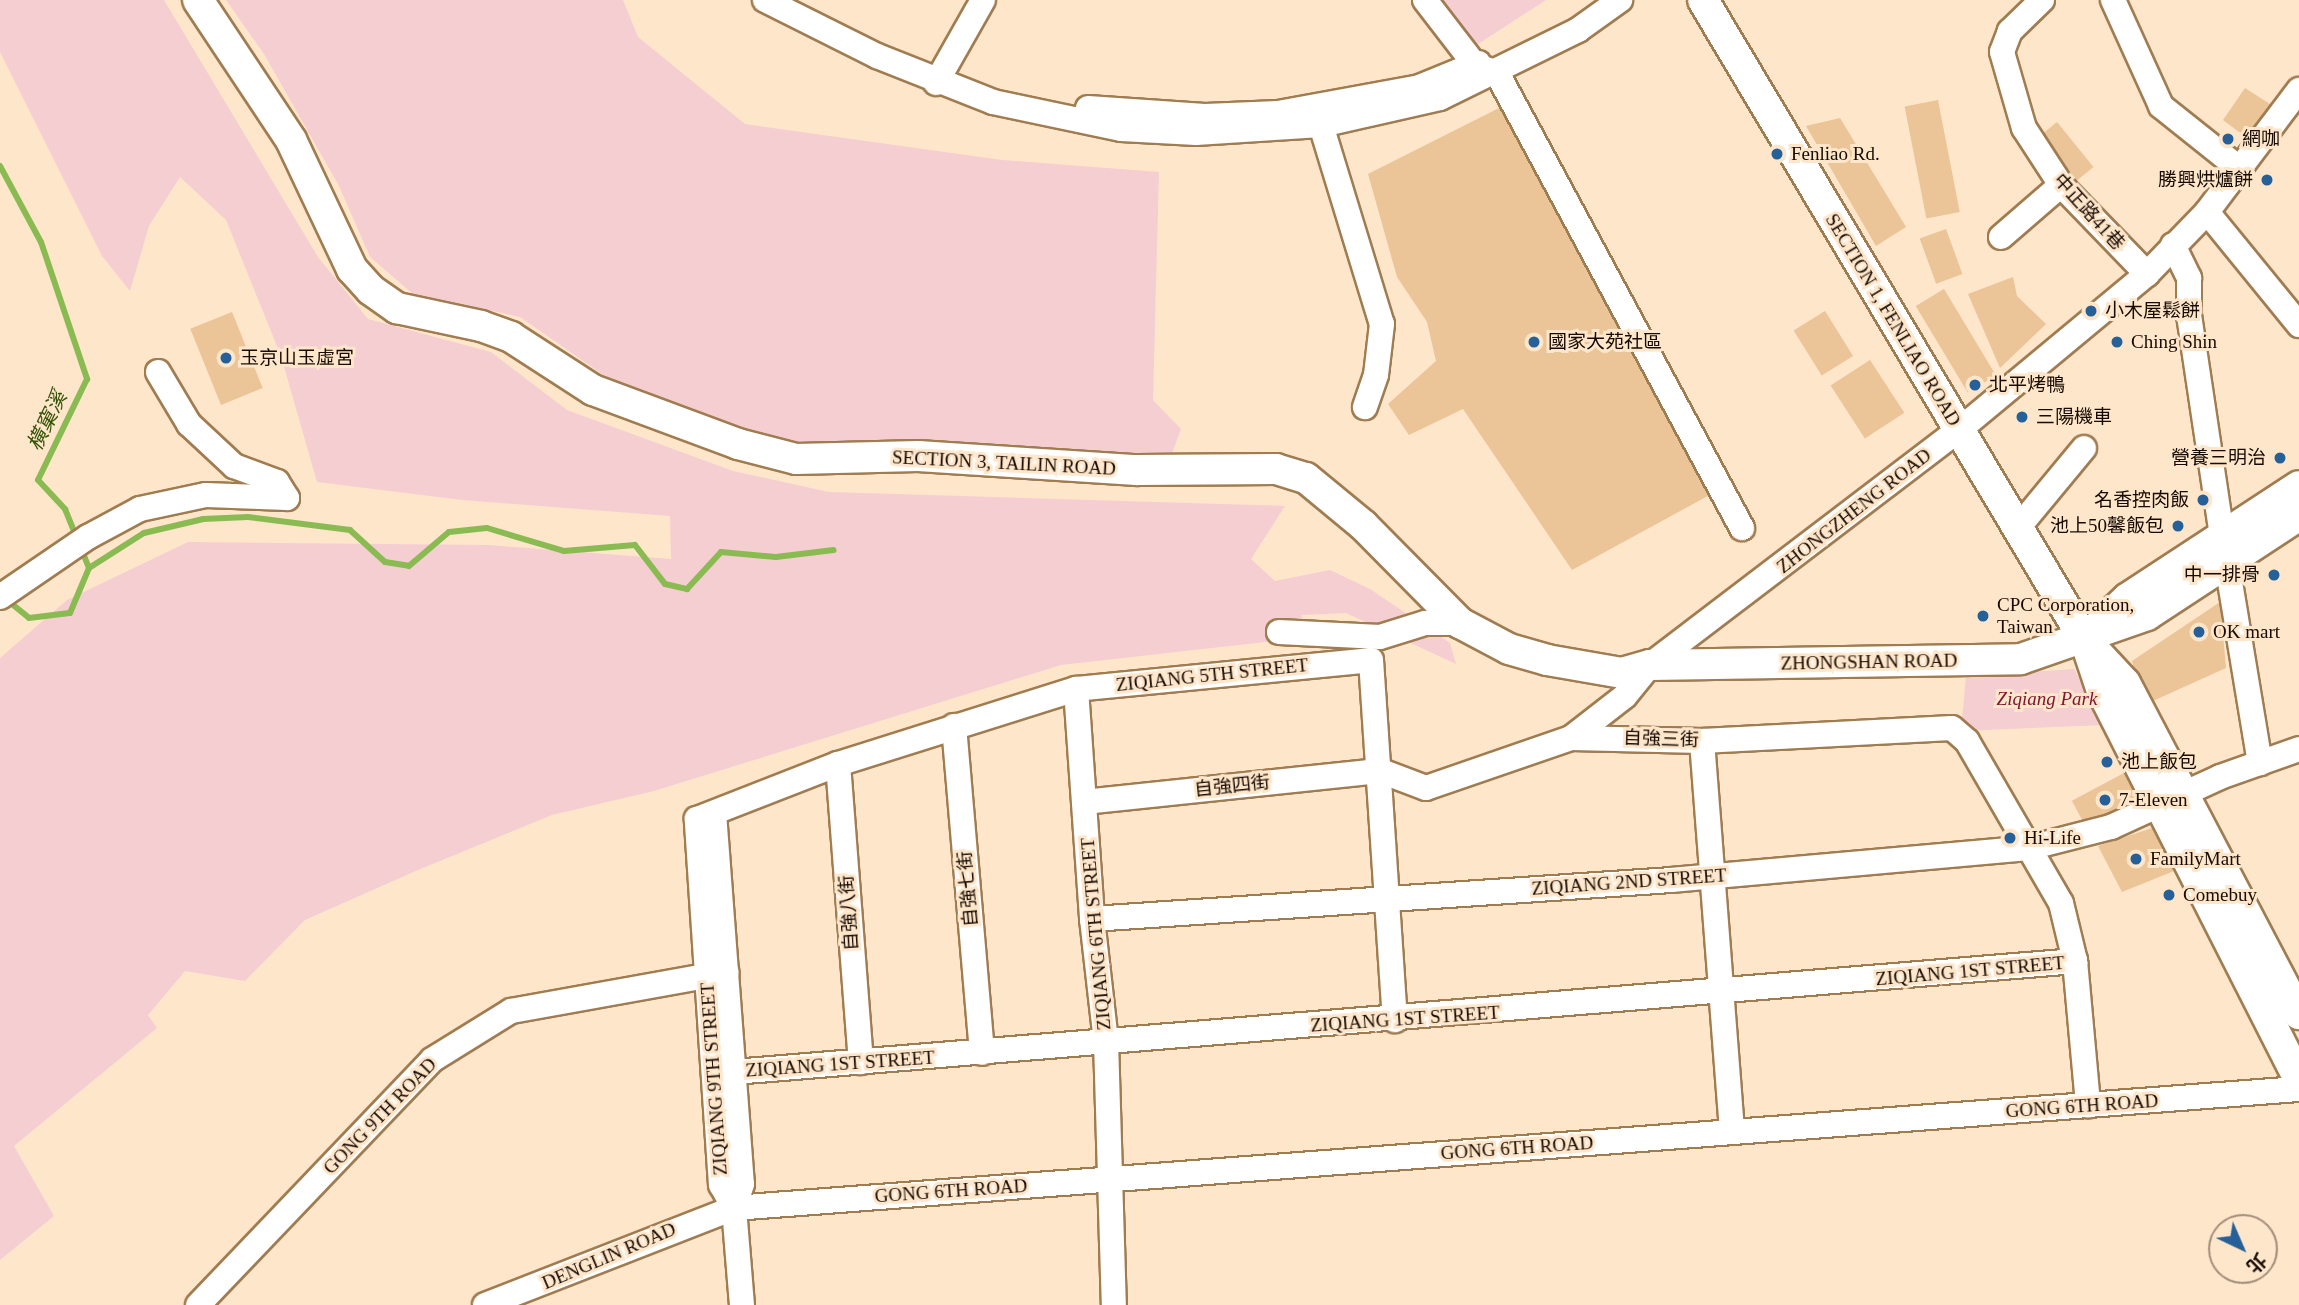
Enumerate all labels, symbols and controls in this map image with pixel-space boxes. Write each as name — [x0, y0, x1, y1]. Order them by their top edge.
place label: 網咖 — [2242, 128, 2280, 150]
marker: 網咖 — [2220, 131, 2236, 147]
place label: Fenliao Rd. — [1791, 143, 1880, 165]
marker: Fenliao Rd. — [1769, 146, 1785, 162]
street label: 中正路41巷 — [2049, 169, 2129, 255]
place label: 勝興烘爐餅 — [2158, 169, 2253, 191]
marker: 勝興烘爐餅 — [2259, 172, 2275, 188]
street label: SECTION 1, FENLIAO ROAD — [1820, 210, 1966, 430]
place label: 小木屋鬆餅 — [2105, 300, 2200, 322]
marker: 小木屋鬆餅 — [2083, 303, 2099, 319]
place label: 國家大苑社區 — [1548, 331, 1662, 353]
place label: Ching Shin — [2131, 331, 2217, 353]
marker: 國家大苑社區 — [1526, 334, 1542, 350]
marker: Ching Shin — [2109, 334, 2125, 350]
place label: 玉京山玉虛宮 — [240, 347, 354, 369]
marker: 玉京山玉虛宮 — [218, 350, 234, 366]
place label: 北平烤鴨 — [1989, 374, 2065, 396]
marker: 北平烤鴨 — [1967, 377, 1983, 393]
water label: 橫窠溪 — [22, 387, 72, 455]
place label: 三陽機車 — [2036, 406, 2112, 428]
marker: 三陽機車 — [2014, 409, 2030, 425]
street label: ZHONGZHENG ROAD — [1772, 444, 1936, 578]
street label: SECTION 3, TAILIN ROAD — [891, 446, 1117, 480]
place label: 營養三明治 — [2171, 447, 2266, 469]
marker: 營養三明治 — [2272, 450, 2288, 466]
place label: 名香控肉飯 — [2094, 489, 2189, 511]
marker: 名香控肉飯 — [2195, 492, 2211, 508]
place label: 池上50馨飯包 — [2050, 515, 2164, 537]
marker: 池上50馨飯包 — [2170, 518, 2186, 534]
place label: 中一排骨 — [2184, 564, 2260, 586]
marker: 中一排骨 — [2266, 567, 2282, 583]
place label: CPC Corporation, Taiwan — [1997, 594, 2134, 638]
marker: CPC Corporation, Taiwan — [1975, 608, 1991, 624]
place label: OK mart — [2213, 621, 2280, 643]
marker: OK mart — [2191, 624, 2207, 640]
street label: ZHONGSHAN ROAD — [1780, 649, 1958, 675]
street label: ZIQIANG 5TH STREET — [1115, 654, 1309, 696]
park label: Ziqiang Park — [1997, 688, 2097, 710]
street label: 自強三街 — [1623, 726, 1699, 752]
place label: 池上飯包 — [2121, 751, 2197, 773]
marker: 池上飯包 — [2099, 754, 2115, 770]
street label: 自強四街 — [1193, 771, 1271, 801]
place label: 7-Eleven — [2119, 789, 2188, 811]
marker: 7-Eleven — [2097, 792, 2113, 808]
place label: Hi-Life — [2024, 827, 2081, 849]
marker: Hi-Life — [2002, 830, 2018, 846]
street label: ZIQIANG 6TH STREET — [1076, 837, 1116, 1031]
place label: FamilyMart — [2150, 848, 2241, 870]
street label: 自強七街 — [953, 850, 983, 928]
marker: FamilyMart — [2128, 851, 2144, 867]
street label: ZIQIANG 2ND STREET — [1531, 864, 1727, 900]
street label: 自強八街 — [835, 874, 863, 952]
place label: Comebuy — [2183, 884, 2257, 906]
marker: Comebuy — [2161, 887, 2177, 903]
street label: ZIQIANG 1ST STREET — [1874, 951, 2066, 991]
street label: ZIQIANG 9TH STREET — [696, 982, 732, 1176]
street label: ZIQIANG 1ST STREET — [1309, 1001, 1501, 1037]
street label: ZIQIANG 1ST STREET — [744, 1046, 936, 1082]
street label: GONG 9TH ROAD — [319, 1053, 441, 1179]
street label: GONG 6TH ROAD — [2005, 1089, 2159, 1123]
street label: GONG 6TH ROAD — [1440, 1131, 1594, 1165]
street label: GONG 6TH ROAD — [874, 1174, 1028, 1208]
north arrow — [2208, 1214, 2278, 1284]
street label: DENGLIN ROAD — [539, 1218, 679, 1294]
text: 北 — [2242, 1249, 2271, 1277]

